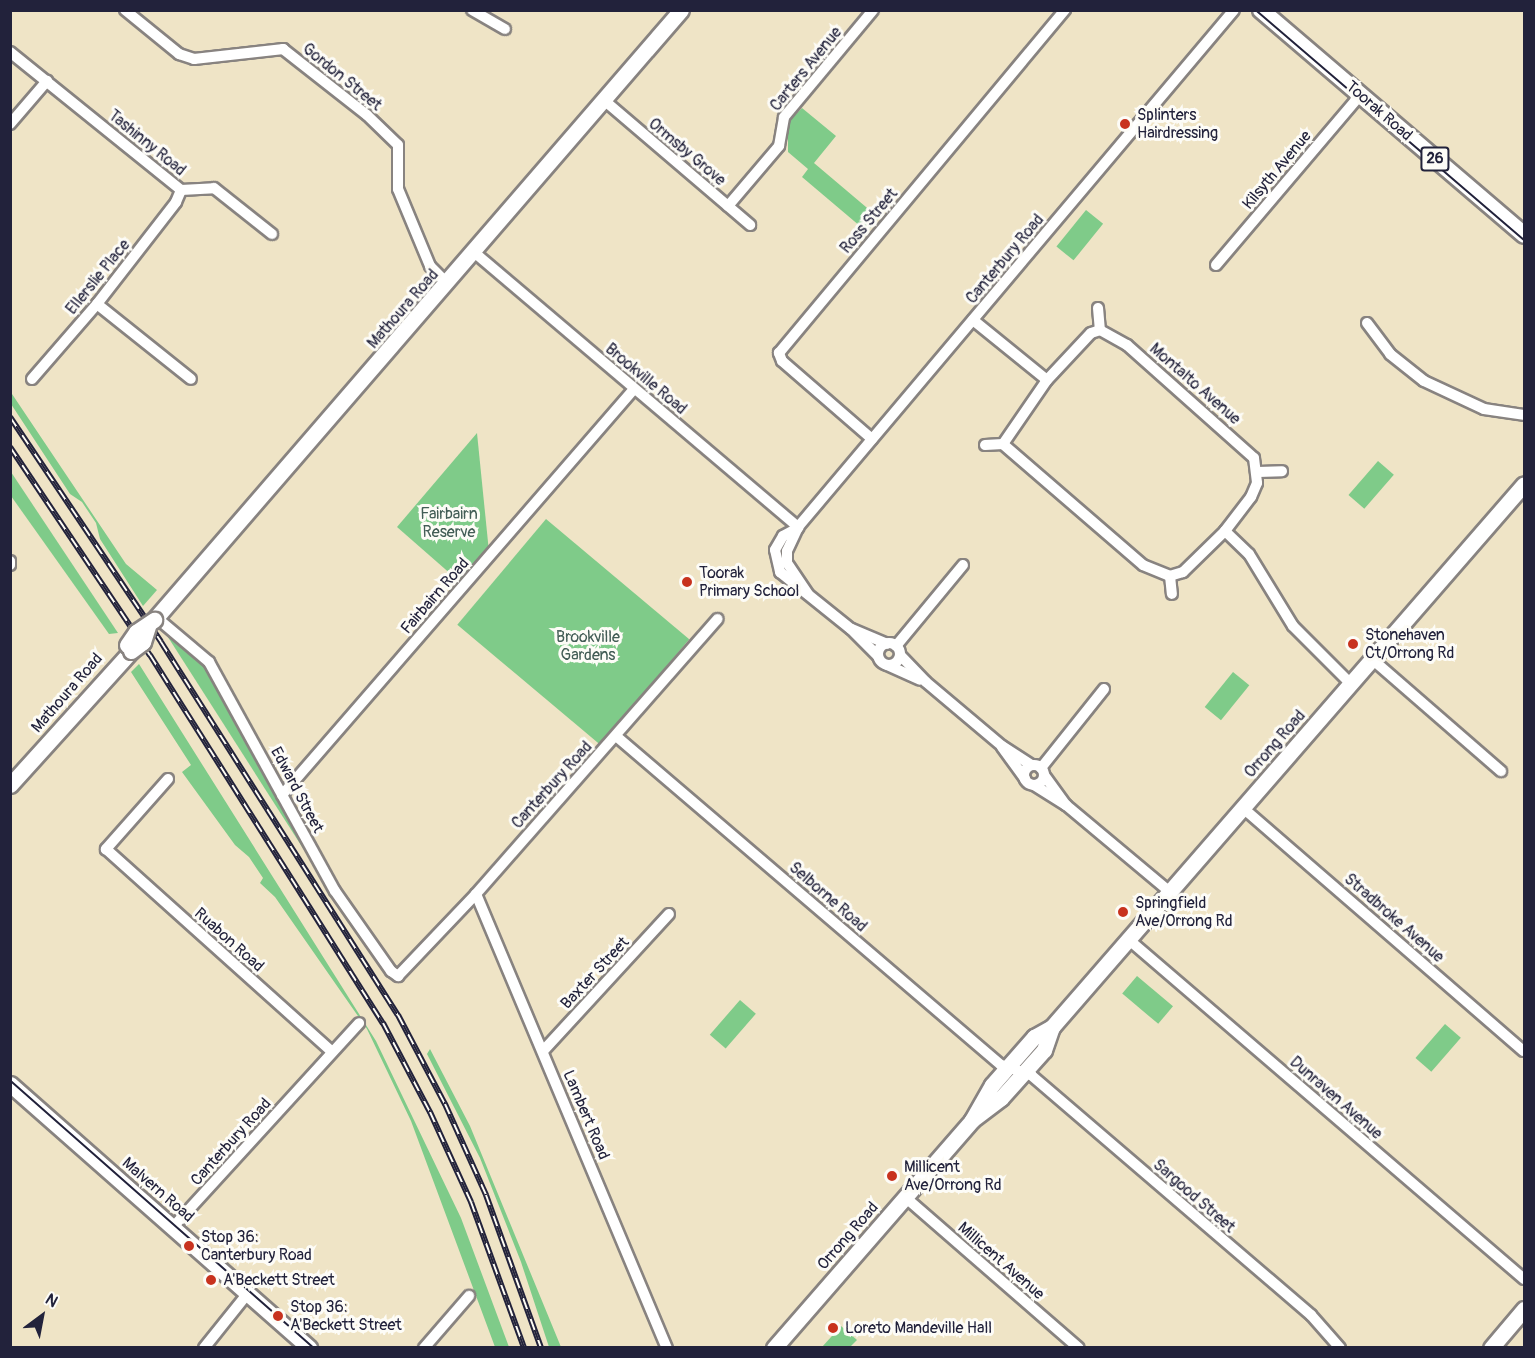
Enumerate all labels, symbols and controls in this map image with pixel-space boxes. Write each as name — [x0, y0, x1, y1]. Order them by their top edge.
street label: Carters Avenue — [766, 23, 846, 115]
street label: Gordon Street — [298, 39, 386, 115]
street label: Toorak Road — [1342, 77, 1416, 145]
place label: Splinters Hairdressing — [1137, 105, 1218, 143]
street label: Tashinny Road — [104, 106, 190, 180]
street label: Ormsby Grove — [645, 114, 729, 190]
marker: Splinters Hairdressing — [1118, 117, 1132, 131]
street label: Kilsyth Avenue — [1239, 127, 1315, 213]
road number: 26 — [1420, 147, 1450, 171]
street label: Ross Street — [836, 185, 902, 257]
street label: Canterbury Road — [962, 210, 1048, 308]
street label: Ellerslie Place — [62, 236, 134, 318]
street label: Mathoura Road — [363, 265, 443, 353]
street label: Brookville Road — [601, 339, 691, 419]
street label: Montalto Avenue — [1146, 339, 1244, 429]
park label: Fairbairn Reserve — [420, 504, 478, 542]
street label: Fairbairn Road — [397, 554, 473, 638]
place label: Toorak Primary School — [699, 563, 799, 601]
marker: Toorak Primary School — [680, 575, 694, 589]
place label: Stonehaven Ct/Orrong Rd — [1365, 625, 1454, 663]
park label: Brookville Gardens — [556, 627, 620, 665]
marker: Stonehaven Ct/Orrong Rd — [1346, 637, 1360, 651]
street label: Mathoura Road — [27, 649, 107, 737]
street label: Orrong Road — [1240, 706, 1310, 782]
street label: Canterbury Road — [508, 737, 596, 833]
street label: Edward Street — [266, 744, 328, 836]
street label: Selborne Road — [785, 858, 871, 936]
street label: Stradbroke Avenue — [1340, 869, 1448, 967]
place label: Springfield Ave/Orrong Rd — [1135, 893, 1233, 931]
street label: Ruabon Road — [190, 904, 268, 976]
marker: Springfield Ave/Orrong Rd — [1116, 905, 1130, 919]
street label: Baxter Street — [557, 933, 633, 1013]
street label: Dunraven Avenue — [1286, 1053, 1386, 1143]
street label: Lambert Road — [559, 1067, 613, 1163]
street label: Canterbury Road — [187, 1094, 275, 1190]
street label: Malvern Road — [118, 1153, 198, 1227]
street label: Sargood Street — [1149, 1155, 1239, 1237]
place label: Millicent Ave/Orrong Rd — [904, 1157, 1002, 1195]
marker: Millicent Ave/Orrong Rd — [885, 1169, 899, 1183]
street label: Orrong Road — [813, 1198, 883, 1274]
street label: Millicent Avenue — [954, 1218, 1048, 1304]
place label: Stop 36: Canterbury Road — [201, 1227, 312, 1265]
marker: Stop 36: Canterbury Road — [182, 1239, 196, 1253]
place label: A'Beckett Street — [223, 1270, 335, 1290]
marker: A'Beckett Street — [204, 1273, 218, 1287]
north arrow — [12, 1286, 72, 1346]
text: N — [42, 1289, 61, 1312]
place label: Stop 36: A'Beckett Street — [290, 1297, 402, 1335]
marker: Stop 36: A'Beckett Street — [271, 1309, 285, 1323]
place label: Loreto Mandeville Hall — [845, 1318, 992, 1338]
marker: Loreto Mandeville Hall — [826, 1321, 840, 1335]

